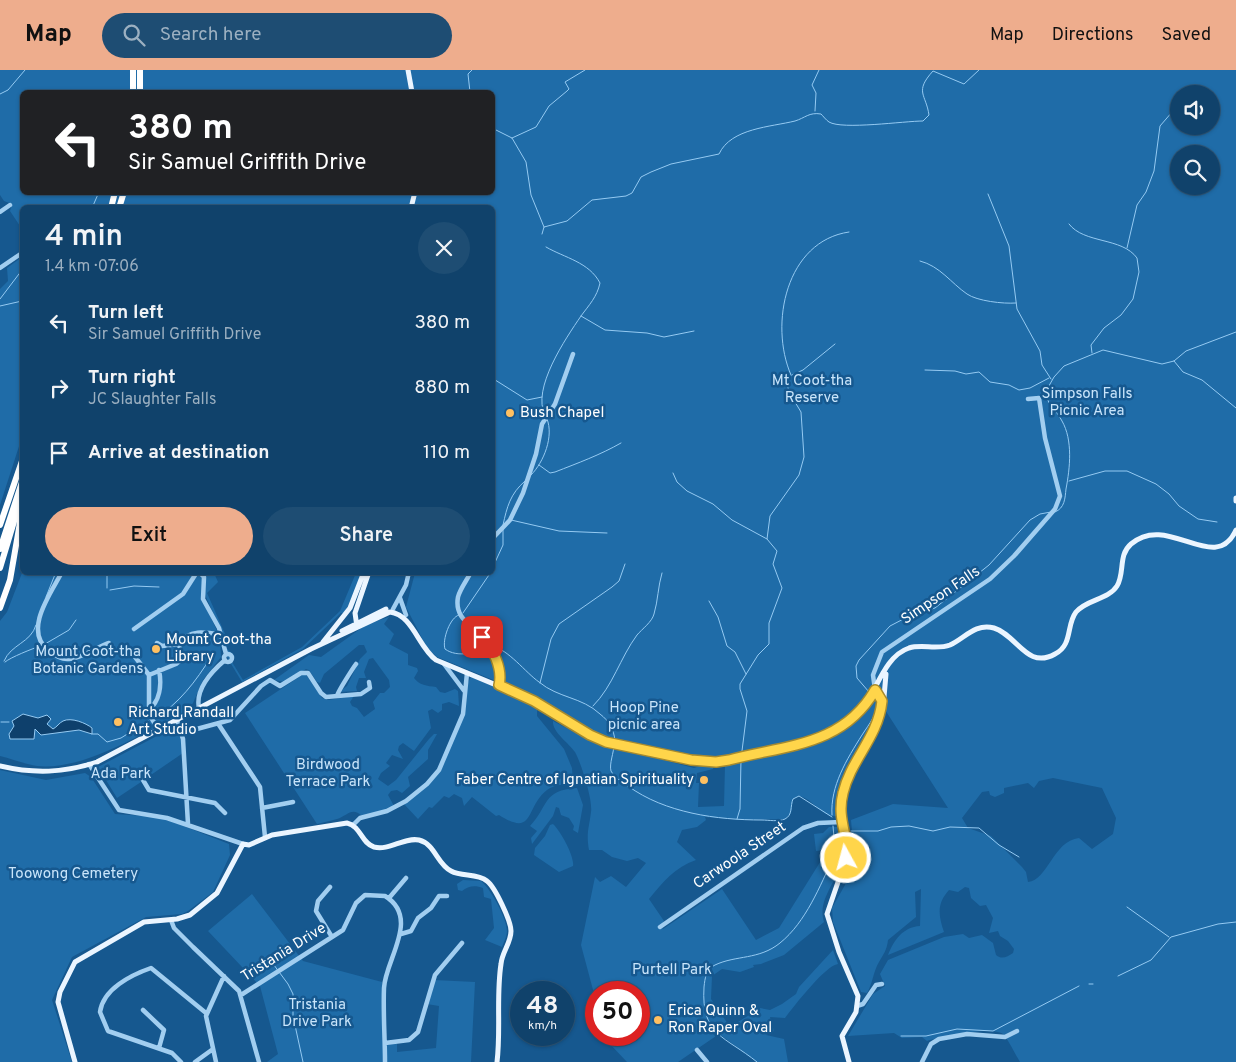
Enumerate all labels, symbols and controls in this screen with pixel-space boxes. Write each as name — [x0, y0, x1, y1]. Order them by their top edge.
search box — [102, 13, 452, 58]
text: Map — [25, 20, 72, 50]
icon: search — [120, 21, 148, 49]
text: Search here — [160, 23, 261, 47]
text: Map — [990, 24, 1024, 47]
text: Directions — [1052, 24, 1134, 47]
text: Saved — [1162, 24, 1211, 47]
map controls — [1170, 85, 1220, 195]
button: sound — [1170, 85, 1220, 135]
text: 380 m — [128, 107, 233, 151]
icon: left — [45, 110, 110, 175]
button: search — [1170, 145, 1220, 195]
text: Sir Samuel Griffith Drive — [128, 150, 366, 177]
text: 4 min — [45, 219, 123, 256]
button: close — [418, 222, 470, 274]
text: 1.4 km · 07:06 — [45, 257, 139, 277]
text: Turn left — [88, 301, 164, 325]
icon: left — [45, 309, 73, 337]
text: 380 m — [414, 311, 470, 335]
text: Sir Samuel Griffith Drive — [88, 325, 261, 345]
text: Turn right — [88, 366, 176, 390]
park label: Mt Coot-tha Reserve — [772, 372, 852, 408]
icon: right — [45, 374, 73, 402]
text: 880 m — [414, 376, 470, 400]
park label: Simpson Falls Picnic Area — [1041, 385, 1133, 421]
text: JC Slaughter Falls — [88, 390, 216, 410]
place label: Bush Chapel — [520, 404, 604, 423]
marker: Bush Chapel — [504, 407, 516, 419]
icon: arrive — [45, 439, 73, 467]
text: Arrive at destination — [88, 441, 269, 465]
text: 110 m — [423, 441, 470, 465]
button: Exit — [45, 507, 253, 565]
button: Share — [263, 507, 470, 565]
street label: Simpson Falls — [898, 563, 984, 629]
pin — [461, 616, 503, 658]
icon: arrive — [468, 623, 496, 651]
place label: Mount Coot-tha Library — [166, 631, 272, 667]
park label: Mount Coot-tha Botanic Gardens — [32, 643, 144, 679]
marker: Mount Coot-tha Library — [150, 643, 162, 655]
park label: Hoop Pine picnic area — [608, 699, 680, 735]
place label: Richard Randall Art Studio — [128, 704, 234, 740]
marker: Richard Randall Art Studio — [112, 716, 124, 728]
park label: Birdwood Terrace Park — [285, 756, 371, 792]
park label: Ada Park — [91, 765, 151, 784]
place label: Faber Centre of Ignatian Spirituality — [456, 771, 694, 790]
marker: Faber Centre of Ignatian Spirituality — [698, 774, 710, 786]
street label: Carwoola Street — [690, 818, 790, 894]
position arrow — [819, 831, 871, 883]
park label: Toowong Cemetery — [8, 865, 138, 884]
street label: Tristania Drive — [238, 919, 330, 987]
park label: Purtell Park — [632, 961, 712, 980]
speed limit sign: 50 — [585, 981, 650, 1046]
text: 48 — [527, 991, 558, 1023]
park label: Tristania Drive Park — [282, 996, 352, 1032]
place label: Erica Quinn & Ron Raper Oval — [668, 1002, 772, 1038]
marker: Erica Quinn & Ron Raper Oval — [652, 1014, 664, 1026]
text: km/h — [528, 1018, 557, 1034]

